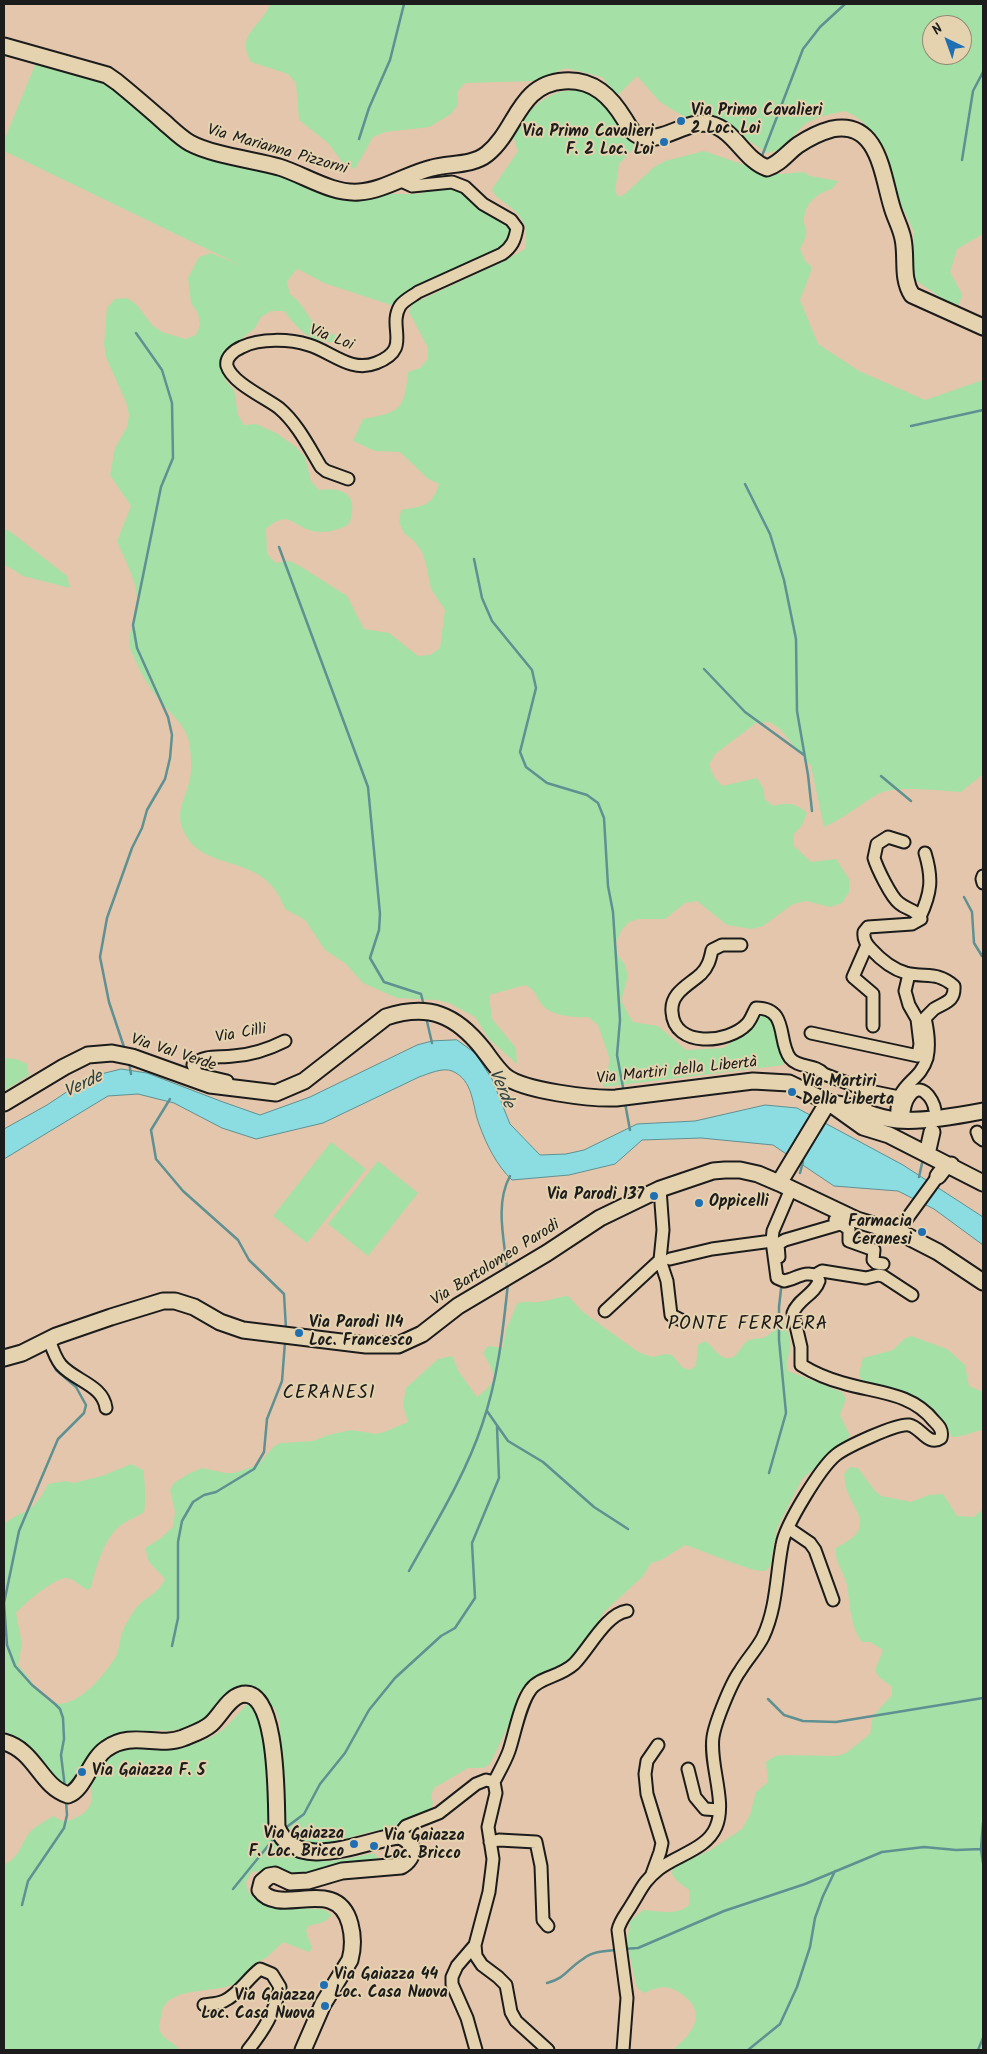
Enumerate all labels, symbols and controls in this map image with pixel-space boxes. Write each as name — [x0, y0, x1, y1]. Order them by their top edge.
north arrow — [922, 15, 972, 65]
text: N — [927, 18, 948, 41]
place label: Via Primo Cavalieri 2 Loc. Loi — [691, 102, 822, 140]
marker: Via Primo Cavalieri 2 Loc. Loi — [675, 115, 687, 127]
street label: Via Marianna Pizzorni — [204, 122, 350, 180]
place label: Via Primo Cavalieri F. 2 Loc. Loi — [523, 123, 654, 161]
marker: Via Primo Cavalieri F. 2 Loc. Loi — [658, 136, 670, 148]
street label: Via Loi — [306, 322, 356, 356]
street label: Via Cilli — [214, 1021, 268, 1049]
street label: Via Val Verde — [128, 1031, 218, 1077]
street label: Via Martiri della Libertà — [596, 1054, 758, 1090]
water label: Verde — [482, 1066, 518, 1112]
water label: Verde — [61, 1067, 107, 1105]
place label: Via Martiri Della Liberta — [802, 1073, 894, 1111]
marker: Via Martiri Della Liberta — [786, 1086, 798, 1098]
place label: Via Parodi 137 — [547, 1186, 644, 1206]
marker: Via Parodi 137 — [648, 1190, 660, 1202]
place label: Oppicelli — [709, 1193, 769, 1213]
marker: Oppicelli — [693, 1197, 705, 1209]
place label: Farmacia Ceranesi — [848, 1213, 912, 1251]
street label: Via Bartolomeo Parodi — [428, 1217, 564, 1311]
marker: Farmacia Ceranesi — [916, 1226, 928, 1238]
place label: Via Parodi 114 Loc. Francesco — [309, 1314, 413, 1352]
district label: PONTE FERRIERA — [666, 1315, 830, 1337]
marker: Via Parodi 114 Loc. Francesco — [293, 1327, 305, 1339]
district label: CERANESI — [281, 1384, 377, 1406]
place label: Via Gaiazza F. 5 — [92, 1762, 205, 1782]
marker: Via Gaiazza F. 5 — [76, 1766, 88, 1778]
place label: Via Gaiazza F. Loc. Bricco — [249, 1825, 344, 1863]
place label: Via Gaiazza Loc. Bricco — [384, 1827, 465, 1865]
marker: Via Gaiazza F. Loc. Bricco — [348, 1838, 360, 1850]
marker: Via Gaiazza Loc. Bricco — [368, 1840, 380, 1852]
place label: Via Gaiazza 44 Loc. Casa Nuova — [334, 1966, 448, 2004]
marker: Via Gaiazza 44 Loc. Casa Nuova — [318, 1979, 330, 1991]
place label: Via Gaiazza Loc. Casa Nuova — [201, 1987, 315, 2025]
marker: Via Gaiazza Loc. Casa Nuova — [319, 2000, 331, 2012]

